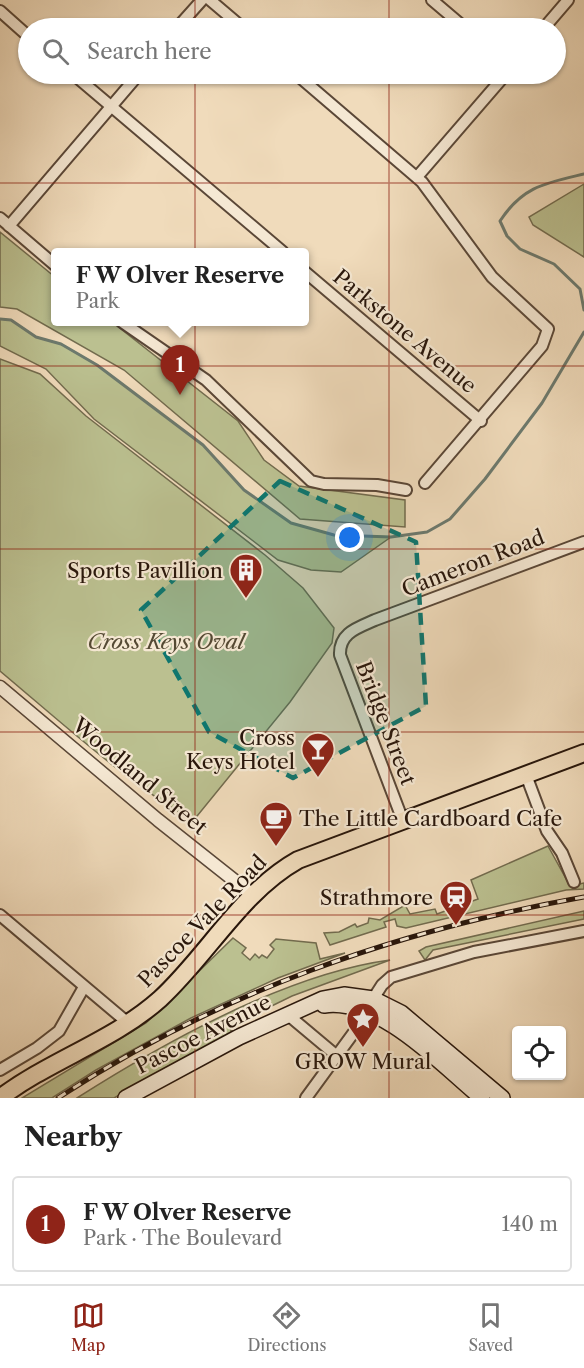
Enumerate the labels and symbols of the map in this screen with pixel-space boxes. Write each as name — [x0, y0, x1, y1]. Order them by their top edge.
street label: Parkstone Avenue — [328, 264, 482, 398]
pin: 1 — [160, 346, 200, 395]
your location — [335, 523, 364, 552]
street label: Cameron Road — [398, 524, 548, 602]
building icon: Sports Pavillion — [228, 552, 264, 599]
place label: Sports Pavillion — [67, 558, 223, 583]
park label: Cross Keys Oval — [88, 629, 247, 654]
street label: Bridge Street — [351, 658, 421, 789]
street label: Woodland Street — [67, 712, 213, 840]
place label: Cross Keys Hotel — [186, 725, 295, 774]
bar icon: Cross Keys Hotel — [300, 731, 336, 778]
cafe icon: The Little Cardboard Cafe — [258, 800, 294, 847]
place label: The Little Cardboard Cafe — [299, 806, 562, 831]
street label: Pascoe Vale Road — [133, 850, 272, 992]
station icon: Strathmore — [438, 879, 474, 926]
place label: Strathmore — [320, 885, 433, 910]
street label: Pascoe Avenue — [131, 989, 275, 1079]
place icon: GROW Mural — [345, 1001, 381, 1048]
place label: GROW Mural — [295, 1049, 431, 1074]

